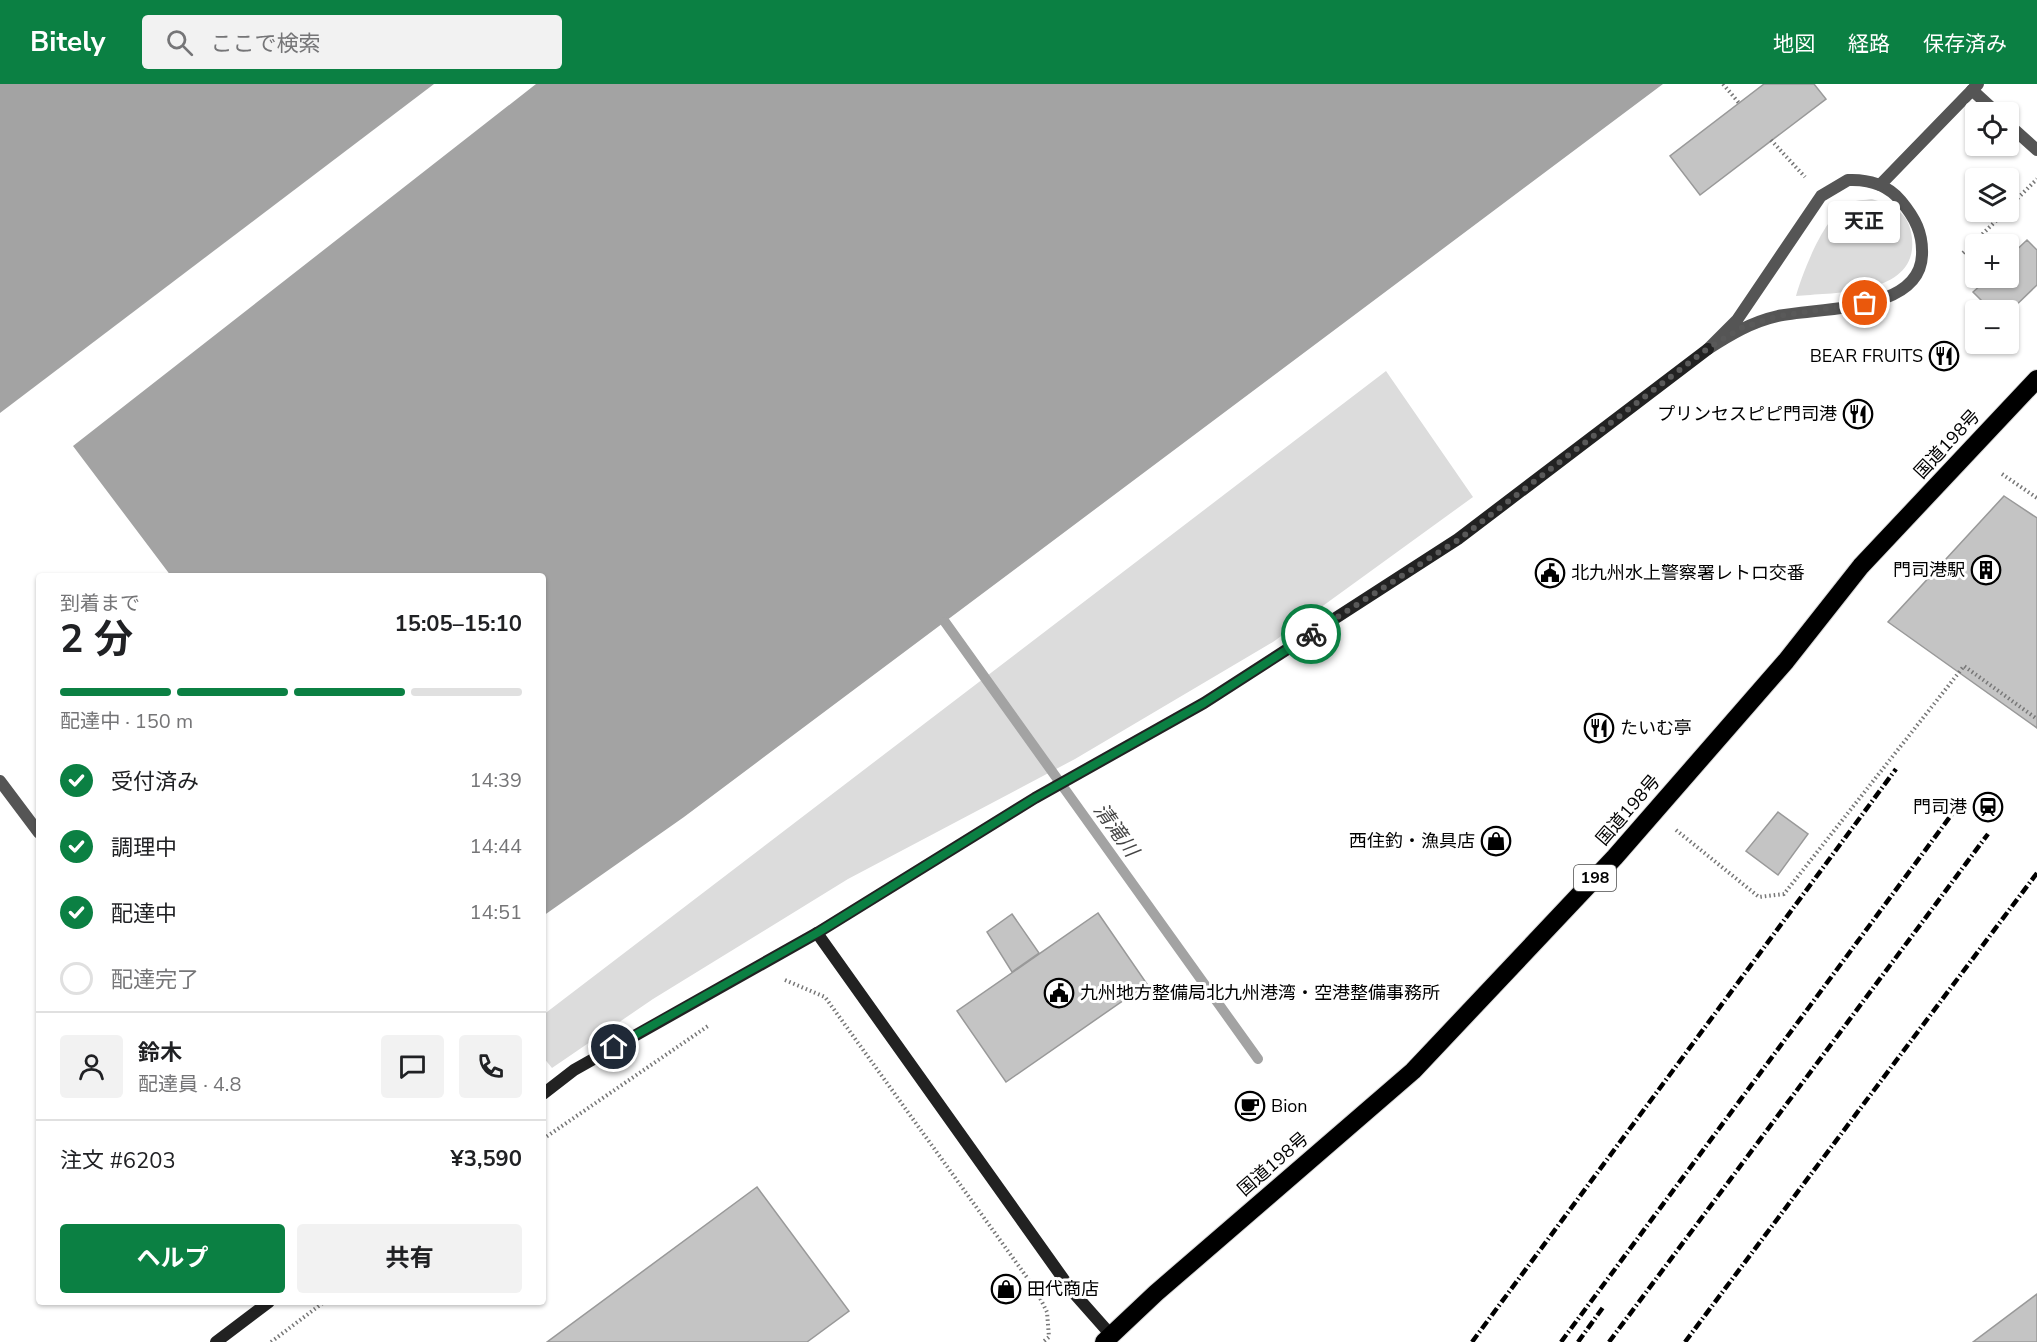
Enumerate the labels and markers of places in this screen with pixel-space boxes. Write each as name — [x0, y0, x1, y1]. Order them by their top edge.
callout: 天正 — [1829, 201, 1901, 243]
pin — [1839, 277, 1890, 328]
restaurant icon: BEAR FRUITS — [1928, 340, 1960, 372]
place label: BEAR FRUITS — [1810, 344, 1923, 368]
restaurant icon: プリンセスピピ門司港 — [1842, 398, 1874, 430]
place label: プリンセスピピ門司港 — [1657, 402, 1837, 426]
building icon: 門司港駅 — [1970, 554, 2002, 586]
public building icon: 北九州水上警察署レトロ交番 — [1534, 557, 1566, 589]
place label: 門司港駅 — [1893, 558, 1965, 582]
place label: 北九州水上警察署レトロ交番 — [1571, 561, 1805, 585]
restaurant icon: たいむ亭 — [1583, 712, 1615, 744]
place label: たいむ亭 — [1620, 716, 1692, 740]
station icon: 門司港 — [1972, 791, 2004, 823]
place label: 門司港 — [1913, 795, 1967, 819]
shop icon: 西住釣・漁具店 — [1480, 825, 1512, 857]
place label: 西住釣・漁具店 — [1349, 829, 1475, 853]
public building icon: 九州地方整備局北九州港湾・空港整備事務所 — [1043, 977, 1075, 1009]
place label: 九州地方整備局北九州港湾・空港整備事務所 — [1080, 981, 1440, 1005]
pin — [588, 1021, 639, 1072]
cafe icon: Bion — [1234, 1090, 1266, 1122]
place label: Bion — [1271, 1094, 1308, 1118]
shop icon: 田代商店 — [990, 1273, 1022, 1305]
place label: 田代商店 — [1027, 1277, 1099, 1301]

